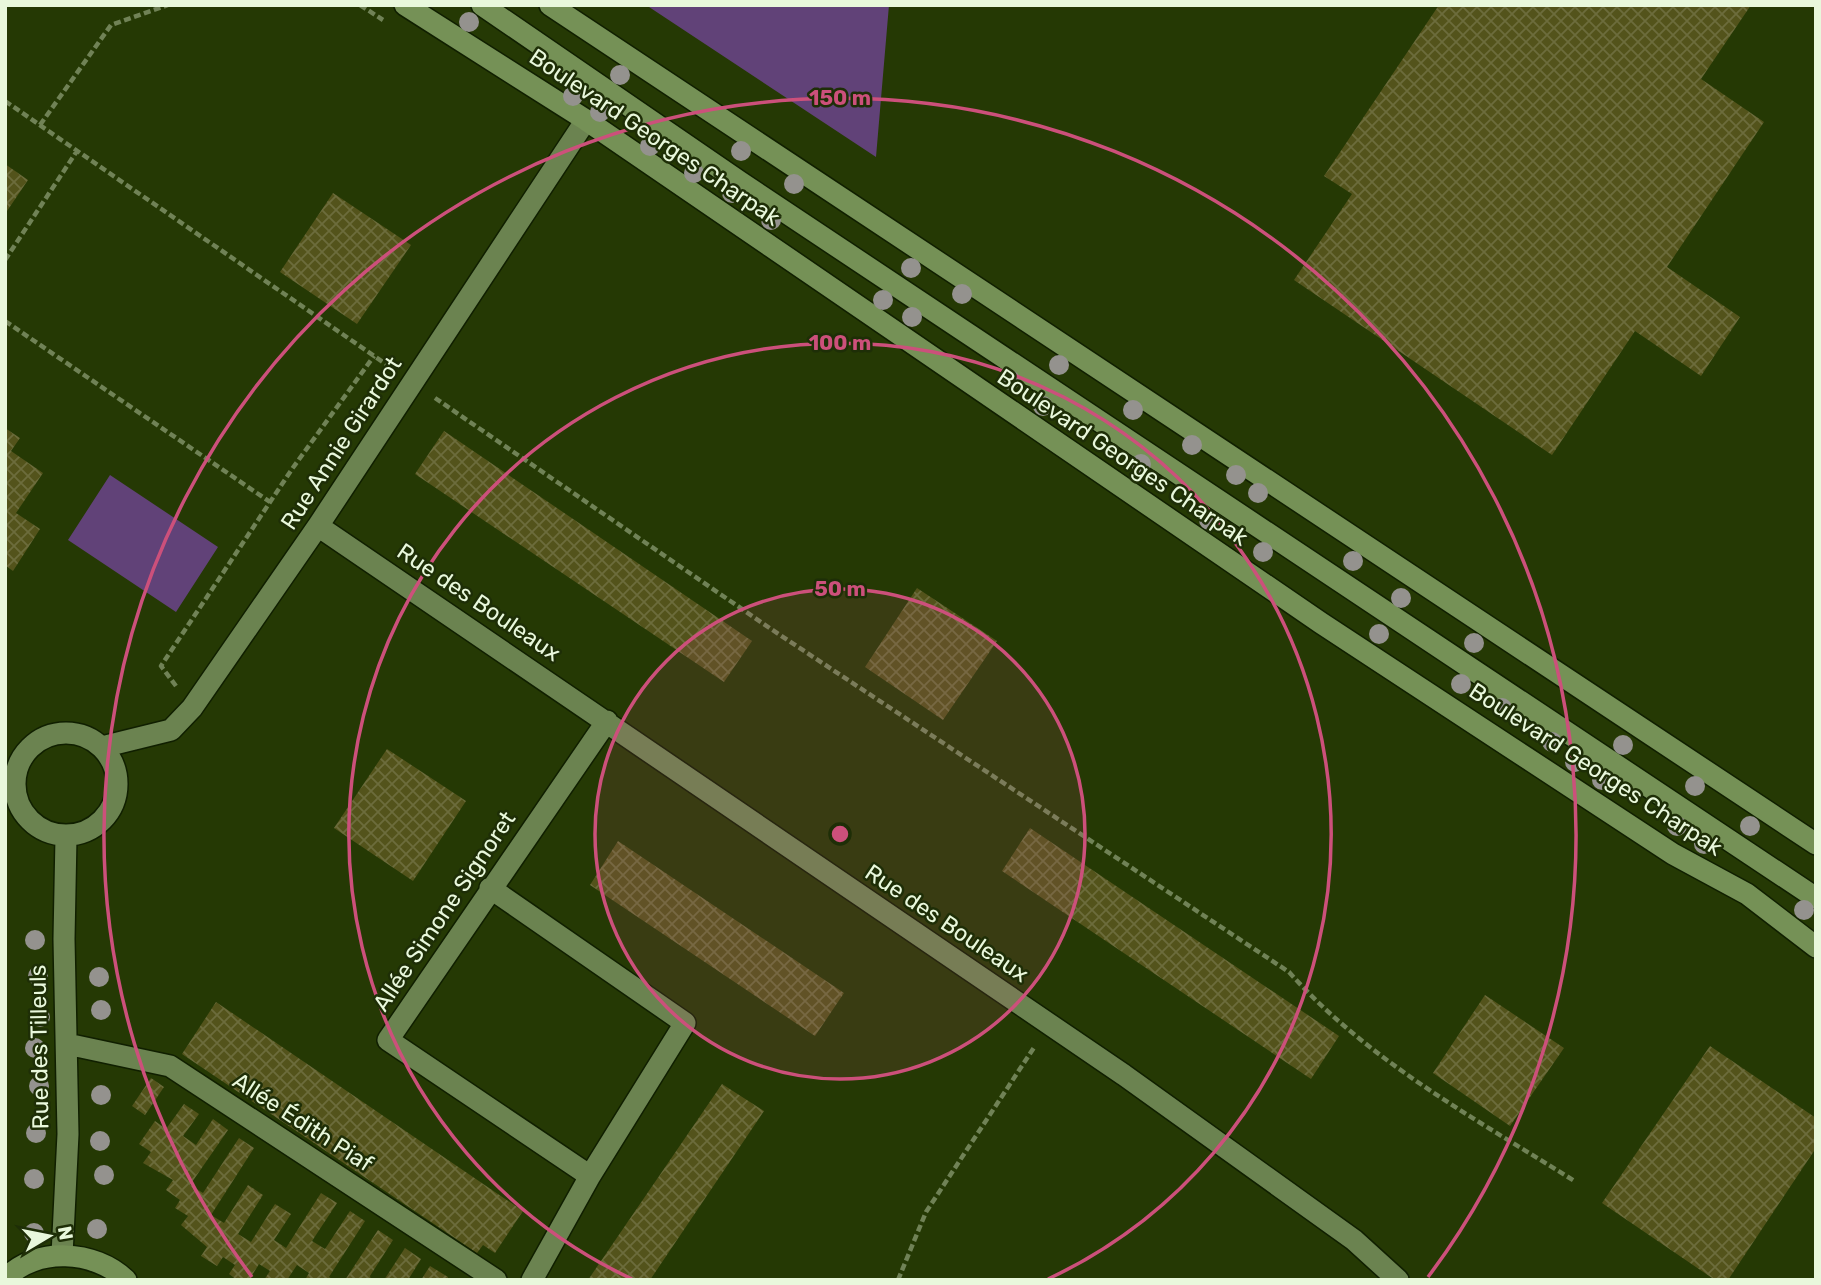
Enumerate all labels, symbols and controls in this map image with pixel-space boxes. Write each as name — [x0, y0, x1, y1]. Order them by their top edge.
street label: Boulevard Georges Charpak — [524, 42, 786, 232]
text: 150 m — [809, 85, 871, 110]
text: 100 m — [809, 330, 871, 355]
street label: Rue Annie Girardot — [275, 351, 407, 535]
street label: Boulevard Georges Charpak — [992, 362, 1254, 552]
street label: Rue des Bouleaux — [392, 537, 566, 667]
text: 50 m — [814, 576, 866, 601]
street label: Boulevard Georges Charpak — [1464, 677, 1728, 862]
street label: Allée Simone Signoret — [367, 806, 521, 1016]
centre of rings — [828, 822, 852, 846]
street label: Rue des Bouleaux — [860, 858, 1034, 988]
street label: Rue des Tilleuls — [24, 964, 54, 1130]
street label: Allée Édith Piaf — [228, 1066, 378, 1178]
north arrow — [14, 1201, 84, 1271]
text: N — [53, 1224, 78, 1242]

